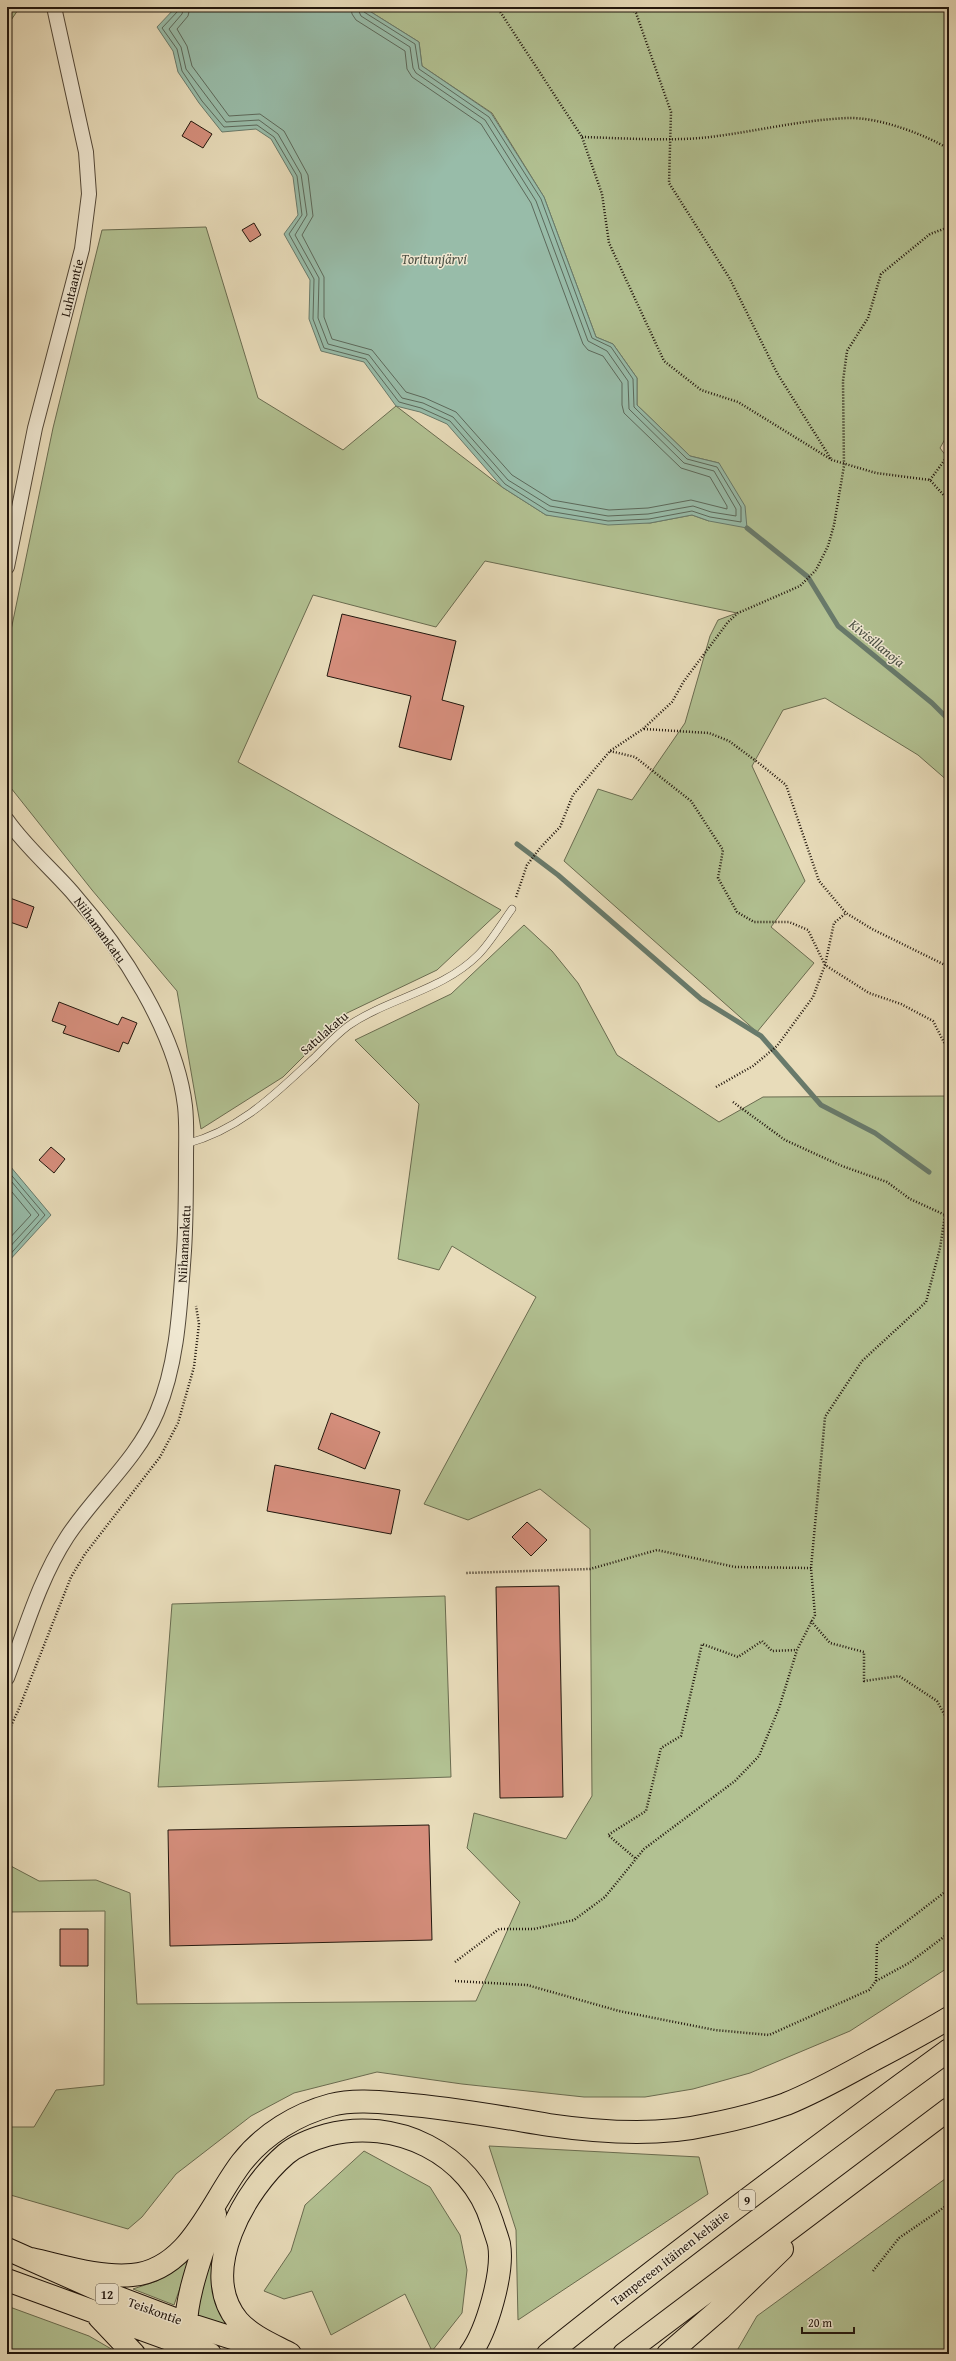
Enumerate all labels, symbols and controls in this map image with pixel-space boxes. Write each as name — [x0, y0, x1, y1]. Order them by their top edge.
water label: Toritunjärvi — [401, 249, 467, 269]
street label: Luhtaantie — [56, 257, 88, 319]
water label: Kivisillanoja — [844, 614, 910, 672]
street label: Niihamankatu — [69, 893, 131, 967]
street label: Satulakatu — [296, 1007, 352, 1059]
street label: Niihamankatu — [172, 1205, 196, 1283]
road number: 9 — [739, 2190, 755, 2210]
street label: Tampereen itäinen kehätie — [607, 2206, 733, 2310]
road number: 12 — [96, 2284, 118, 2304]
street label: Teiskontie — [125, 2292, 185, 2330]
scale bar — [802, 2309, 854, 2335]
text: 20 m — [808, 2314, 832, 2331]

